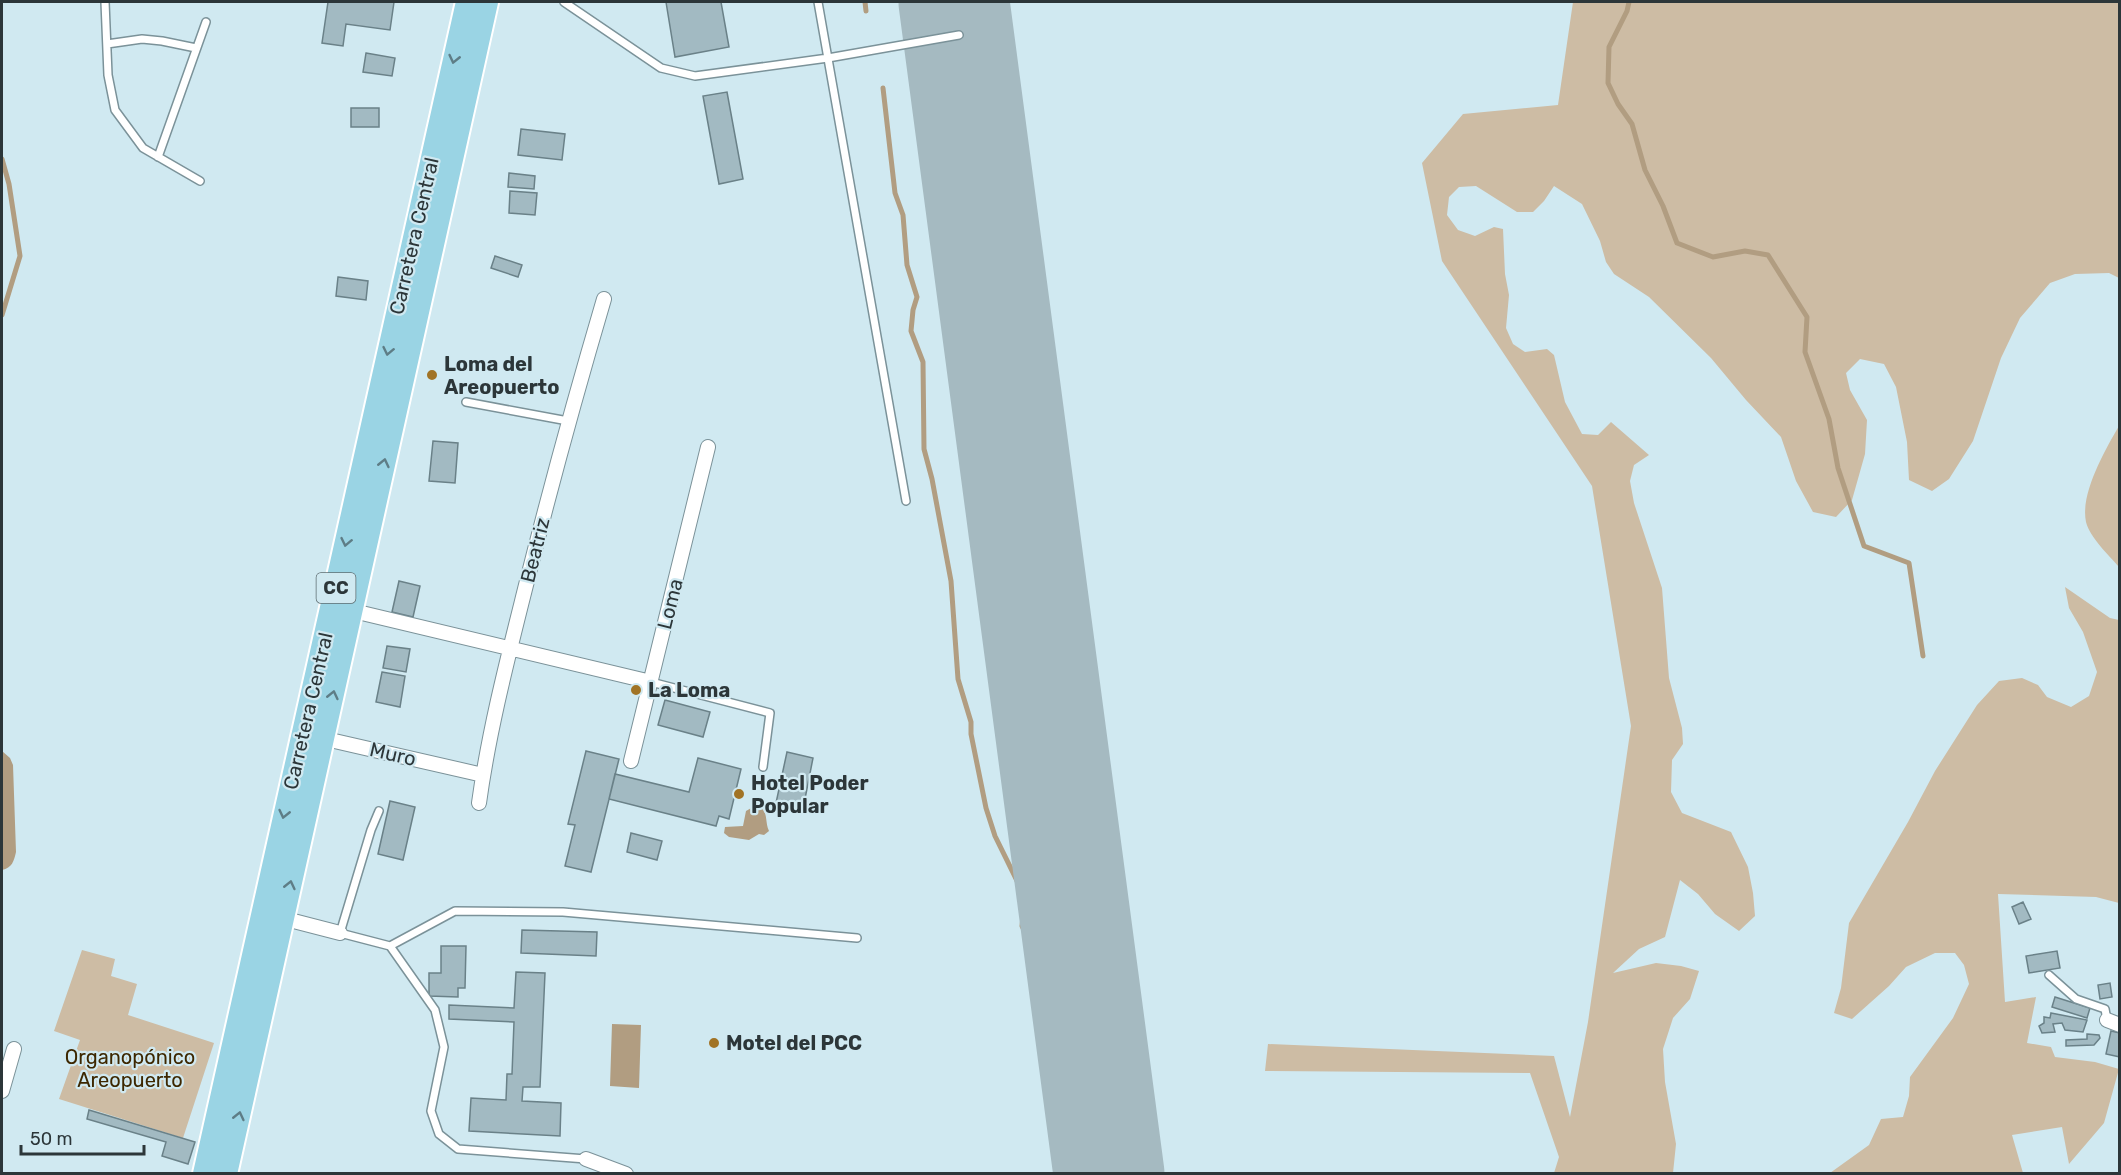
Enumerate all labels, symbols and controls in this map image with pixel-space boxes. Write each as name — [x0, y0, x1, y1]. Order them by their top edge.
one-way arrow — [448, 53, 461, 63]
street label: Carretera Central — [384, 155, 444, 317]
one-way arrow — [382, 346, 395, 356]
place label: Loma del Areopuerto — [444, 352, 559, 399]
marker: Loma del Areopuerto — [425, 368, 439, 382]
one-way arrow — [377, 459, 390, 469]
street label: Beatriz — [515, 515, 555, 585]
one-way arrow — [340, 536, 353, 546]
road number: CC — [316, 573, 356, 603]
street label: Loma — [652, 576, 688, 632]
street label: Carretera Central — [278, 630, 338, 792]
place label: La Loma — [648, 678, 730, 702]
marker: La Loma — [629, 683, 643, 697]
one-way arrow — [325, 690, 338, 700]
street label: Muro — [367, 737, 419, 771]
place label: Hotel Poder Popular — [751, 771, 868, 818]
marker: Hotel Poder Popular — [732, 787, 746, 801]
one-way arrow — [279, 809, 292, 819]
one-way arrow — [283, 880, 296, 890]
place label: Motel del PCC — [726, 1031, 862, 1055]
marker: Motel del PCC — [707, 1036, 721, 1050]
park label: Organopónico Areopuerto — [65, 1045, 195, 1092]
one-way arrow — [231, 1112, 244, 1122]
scale bar — [21, 1118, 144, 1156]
text: 50 m — [30, 1128, 73, 1150]

